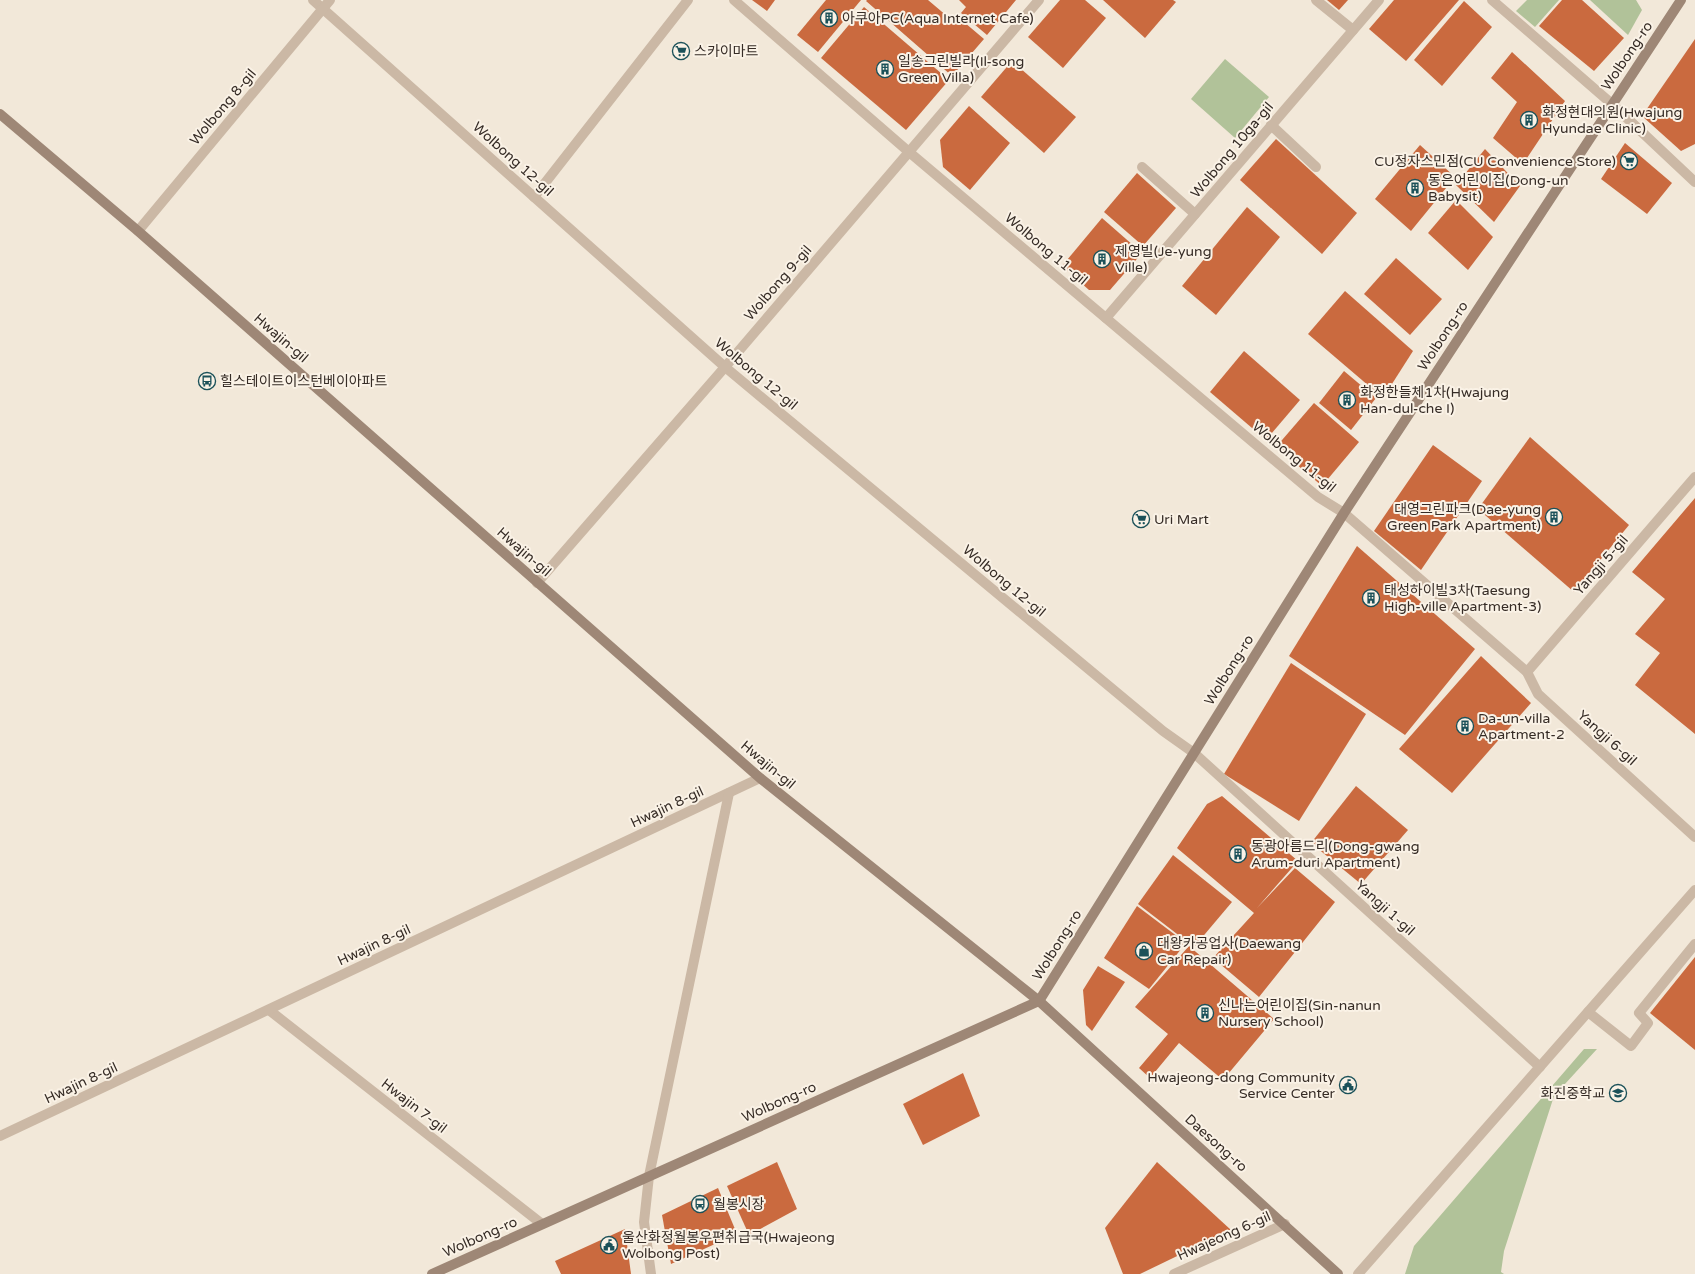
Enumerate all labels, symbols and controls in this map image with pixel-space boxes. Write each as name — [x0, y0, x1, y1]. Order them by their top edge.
building icon: 아쿠아PC(Aqua Internet Cafe) — [819, 8, 839, 28]
place label: 아쿠아PC(Aqua Internet Cafe) — [842, 10, 1034, 27]
street label: Wolbong-ro — [1598, 18, 1656, 94]
supermarket icon: 스카이마트 — [671, 41, 691, 61]
place label: 스카이마트 — [694, 43, 759, 60]
place label: 일송그린빌라(Il-song Green Villa) — [898, 53, 1024, 86]
building icon: 일송그린빌라(Il-song Green Villa) — [875, 59, 895, 79]
street label: Wolbong 8-gil — [186, 65, 260, 149]
street label: Wolbong 10ga-gil — [1187, 99, 1277, 201]
place label: 화정현대의원(Hwajung Hyundae Clinic) — [1542, 104, 1682, 137]
building icon: 화정현대의원(Hwajung Hyundae Clinic) — [1519, 110, 1539, 130]
street label: Wolbong 12-gil — [469, 118, 557, 200]
supermarket icon: CU정자스민점(CU Convenience Store) — [1619, 151, 1639, 171]
place label: CU정자스민점(CU Convenience Store) — [1374, 153, 1616, 170]
place label: 동은어린이집(Dong-un Babysit) — [1428, 172, 1569, 205]
building icon: 동은어린이집(Dong-un Babysit) — [1405, 178, 1425, 198]
street label: Wolbong 11-gil — [1001, 209, 1091, 289]
street label: Wolbong 9-gil — [741, 242, 815, 324]
place label: 제영빌(Je-yung Ville) — [1115, 243, 1211, 276]
building icon: 제영빌(Je-yung Ville) — [1092, 249, 1112, 269]
street label: Wolbong-ro — [1414, 298, 1472, 374]
street label: Hwajin-gil — [250, 310, 312, 366]
street label: Wolbong 12-gil — [711, 334, 801, 414]
bus stop icon: 힐스테이트이스턴베이아파트 — [197, 371, 217, 391]
place label: 힐스테이트이스턴베이아파트 — [220, 373, 388, 390]
place label: 화정한들체1차(Hwajung Han-dul-che I) — [1360, 384, 1509, 417]
building icon: 화정한들체1차(Hwajung Han-dul-che I) — [1337, 390, 1357, 410]
street label: Wolbong 11-gil — [1249, 418, 1339, 496]
place label: 대영그린파크(Dae-yung Green Park Apartment) — [1387, 501, 1541, 534]
building icon: 대영그린파크(Dae-yung Green Park Apartment) — [1544, 507, 1564, 527]
supermarket icon: Uri Mart — [1131, 509, 1151, 529]
place label: Uri Mart — [1154, 511, 1210, 528]
street label: Hwajin-gil — [493, 524, 555, 580]
street label: Yangji 5-gil — [1570, 531, 1632, 599]
street label: Wolbong 12-gil — [959, 541, 1049, 621]
place label: 태성하이빌3차(Taesung High-ville Apartment-3) — [1384, 582, 1541, 615]
building icon: 태성하이빌3차(Taesung High-ville Apartment-3) — [1361, 588, 1381, 608]
street label: Wolbong-ro — [1201, 632, 1257, 708]
street label: Yangji 6-gil — [1574, 707, 1640, 769]
place label: Da-un-villa Apartment-2 — [1478, 710, 1565, 743]
building icon: Da-un-villa Apartment-2 — [1455, 716, 1475, 736]
street label: Hwajin-gil — [737, 737, 799, 793]
street label: Hwajin 8-gil — [628, 783, 706, 831]
place label: 동광아름드리(Dong-gwang Arum-duri Apartment) — [1251, 838, 1420, 871]
building icon: 동광아름드리(Dong-gwang Arum-duri Apartment) — [1228, 844, 1248, 864]
street label: Yangji 1-gil — [1352, 877, 1418, 939]
street label: Wolbong-ro — [1029, 907, 1085, 983]
street label: Hwajin 8-gil — [335, 921, 413, 969]
place label: 대왕카공업사(Daewang Car Repair) — [1157, 935, 1301, 968]
shop icon: 대왕카공업사(Daewang Car Repair) — [1134, 941, 1154, 961]
place label: 신나는어린이집(Sin-nanun Nursery School) — [1218, 997, 1381, 1030]
building icon: 신나는어린이집(Sin-nanun Nursery School) — [1195, 1003, 1215, 1023]
street label: Hwajin 8-gil — [42, 1059, 120, 1107]
place label: Hwajeong-dong Community Service Center — [1147, 1069, 1336, 1102]
street label: Hwajin 7-gil — [378, 1075, 450, 1137]
public building icon: Hwajeong-dong Community Service Center — [1338, 1075, 1358, 1095]
street label: Wolbong-ro — [739, 1078, 819, 1126]
school or university icon: 화진중학교 — [1608, 1083, 1628, 1103]
place label: 화진중학교 — [1541, 1085, 1605, 1102]
street label: Daesong-ro — [1181, 1111, 1251, 1175]
bus stop icon: 월봉시장 — [690, 1194, 710, 1214]
place label: 월봉시장 — [713, 1196, 765, 1213]
street label: Hwajeong 6-gil — [1175, 1208, 1273, 1264]
street label: Wolbong-ro — [440, 1213, 520, 1261]
place label: 울산화정월봉우편취급국(Hwajeong Wolbong Post) — [622, 1229, 835, 1262]
public building icon: 울산화정월봉우편취급국(Hwajeong Wolbong Post) — [599, 1235, 619, 1255]

